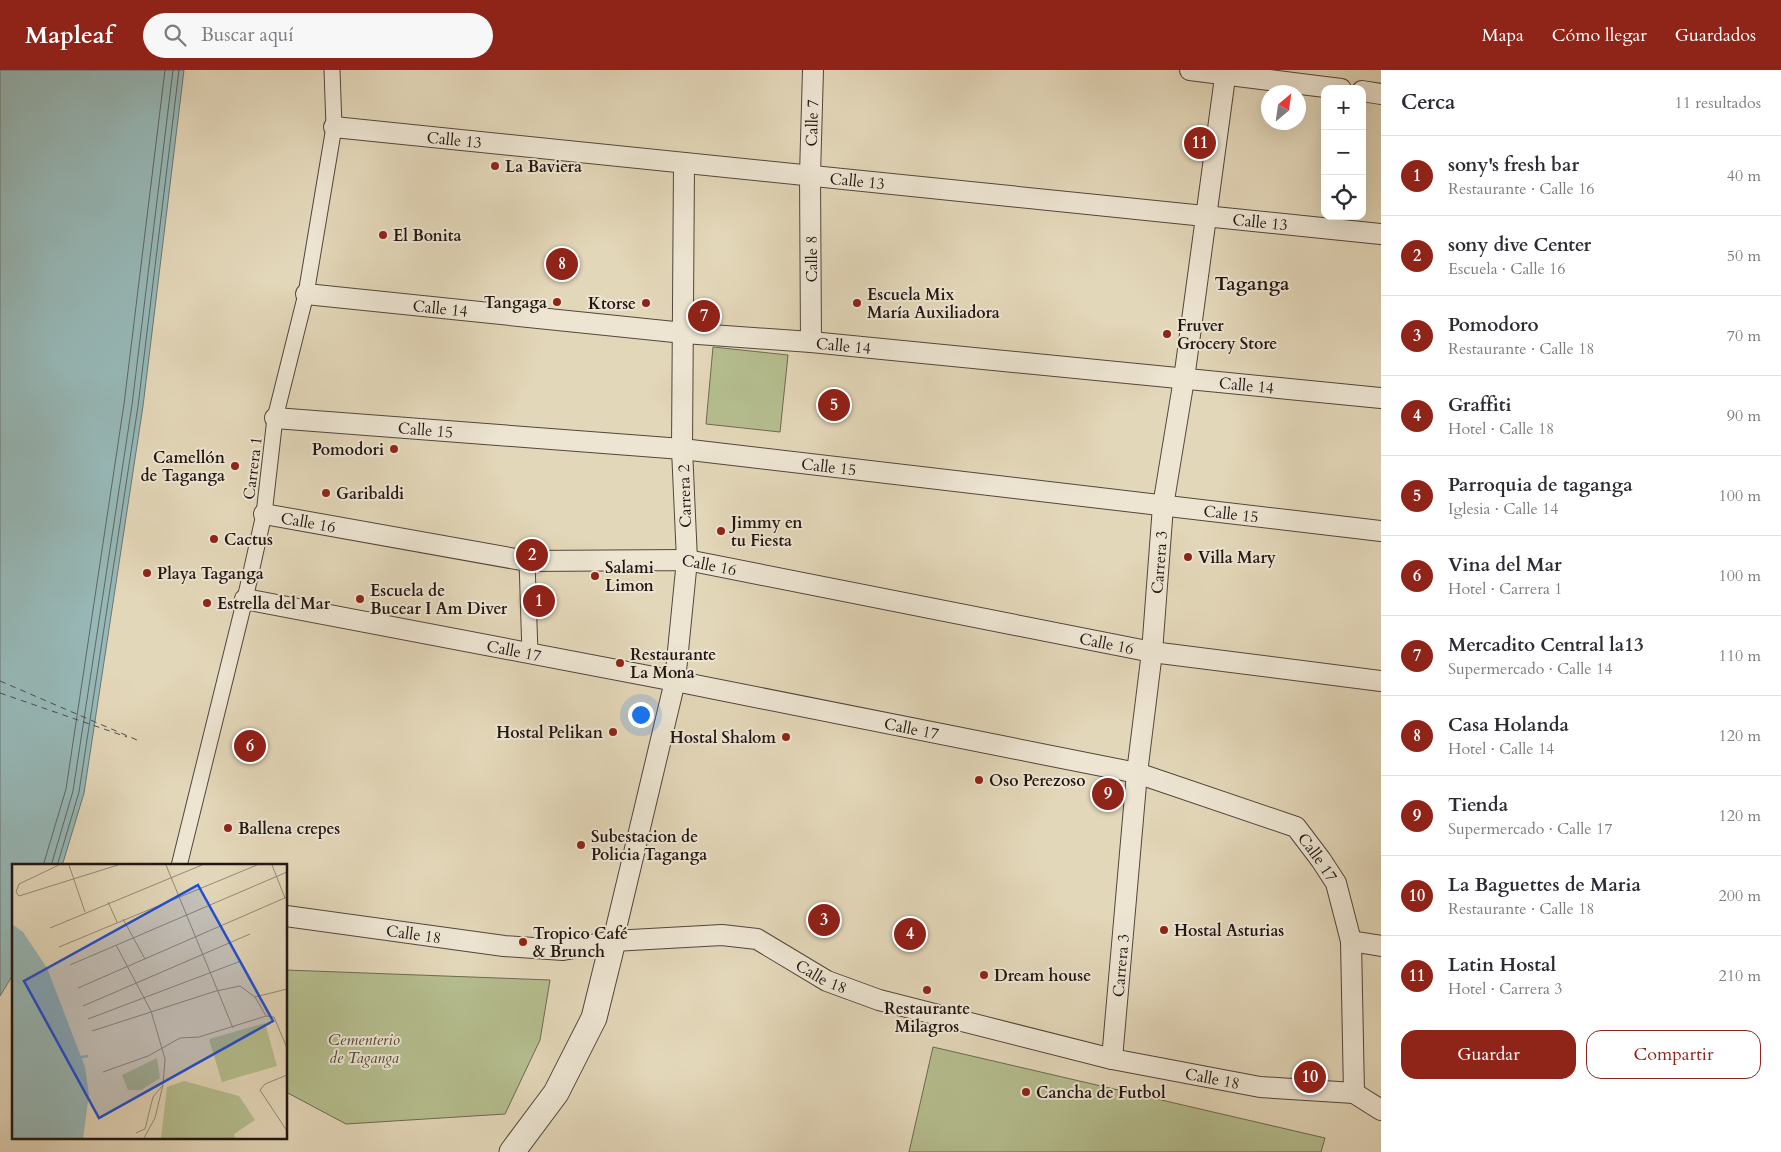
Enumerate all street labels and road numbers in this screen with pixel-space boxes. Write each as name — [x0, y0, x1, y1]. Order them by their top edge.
street label: Calle 7 — [801, 99, 824, 147]
street label: Calle 13 — [426, 127, 483, 154]
street label: Calle 13 — [829, 168, 886, 195]
street label: Calle 13 — [1231, 209, 1289, 236]
street label: Calle 8 — [801, 235, 823, 283]
street label: Calle 14 — [412, 295, 469, 323]
street label: Calle 14 — [815, 333, 872, 360]
street label: Calle 14 — [1218, 372, 1275, 399]
street label: Calle 15 — [397, 417, 454, 444]
street label: Carrera 1 — [238, 435, 268, 501]
street label: Calle 15 — [800, 453, 857, 481]
street label: Carrera 2 — [673, 464, 697, 528]
street label: Calle 15 — [1202, 500, 1260, 529]
street label: Calle 16 — [279, 507, 337, 539]
street label: Carrera 3 — [1146, 530, 1173, 595]
street label: Calle 16 — [680, 549, 738, 582]
street label: Calle 16 — [1077, 628, 1136, 660]
street label: Calle 17 — [485, 635, 543, 667]
street label: Calle 17 — [882, 713, 941, 745]
street label: Calle 17 — [1292, 829, 1342, 886]
street label: Calle 18 — [385, 920, 443, 949]
street label: Carrera 3 — [1107, 933, 1135, 998]
street label: Calle 18 — [791, 955, 850, 999]
street label: Calle 18 — [1183, 1063, 1241, 1095]

